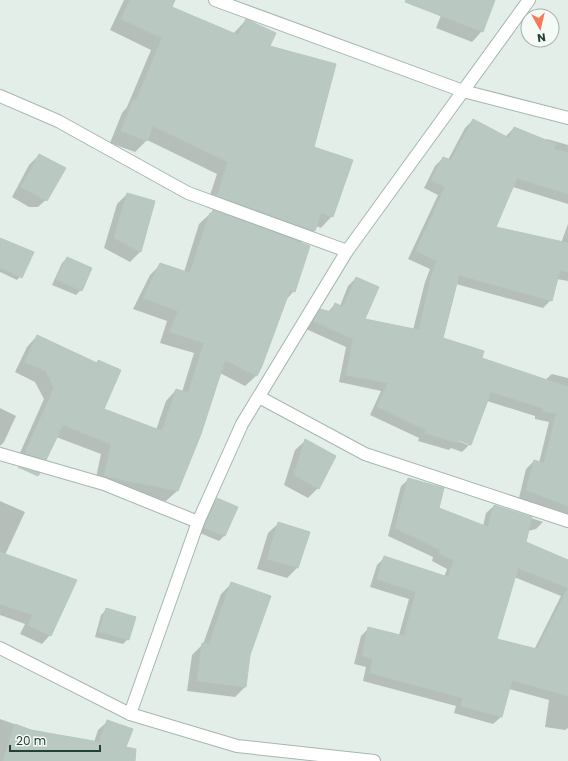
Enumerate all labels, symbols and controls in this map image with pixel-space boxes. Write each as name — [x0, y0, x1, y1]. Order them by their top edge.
north arrow — [520, 8, 560, 48]
text: N — [536, 29, 547, 46]
scale bar — [10, 727, 100, 753]
text: 20 m — [16, 732, 46, 749]

